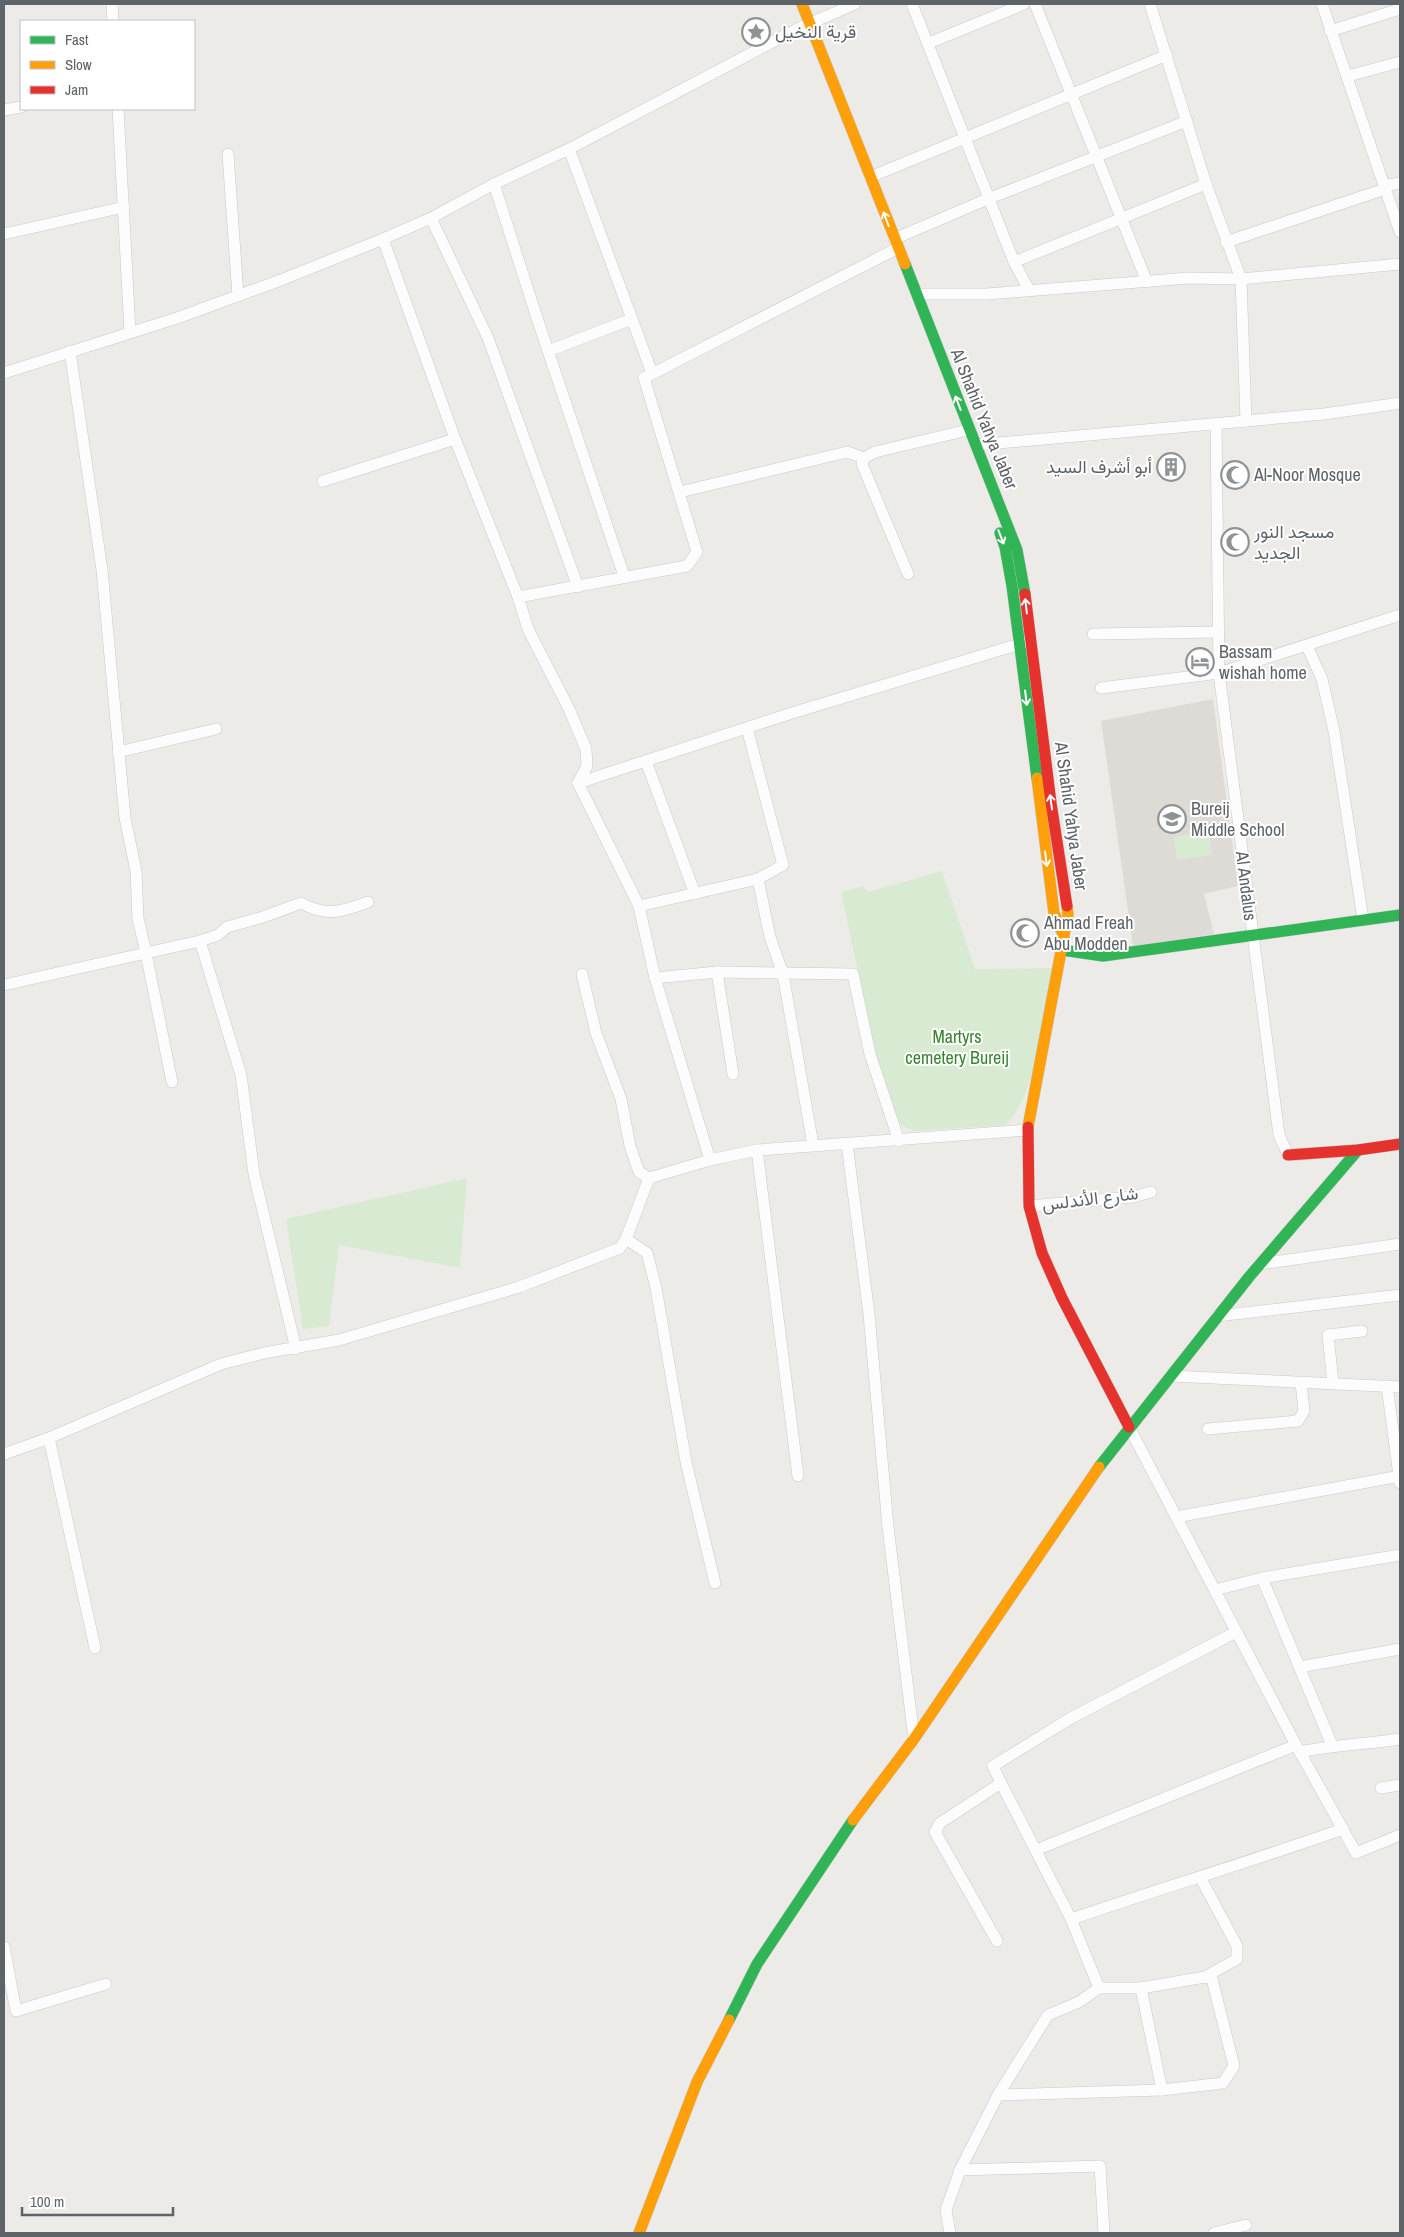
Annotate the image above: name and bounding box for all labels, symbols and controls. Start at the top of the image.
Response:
place icon: قرية النخيل [741,17,771,47]
place label: قرية النخيل [775,19,856,44]
legend [20,20,195,110]
text: Fast [65,29,89,50]
text: Slow [65,54,92,75]
text: Jam [65,79,88,100]
one-way arrow [881,212,890,228]
street label: Al Shahid Yahya Jaber [944,344,1024,493]
one-way arrow [953,396,962,411]
building icon: أبو أشرف السيد [1156,452,1186,482]
place label: أبو أشرف السيد [1046,454,1152,479]
mosque icon: Al-Noor Mosque [1220,460,1250,490]
place label: Al-Noor Mosque [1253,462,1361,487]
place label: مسجد النور الجديد [1253,519,1334,565]
mosque icon: مسجد النور الجديد [1220,527,1250,557]
one-way arrow [997,529,1006,544]
one-way arrow [1021,598,1031,614]
place label: Bassam wishah home [1219,639,1307,685]
hotel icon: Bassam wishah home [1185,647,1215,677]
one-way arrow [1021,689,1031,705]
street label: Al Shahid Yahya Jaber [1049,739,1094,892]
one-way arrow [1045,794,1055,810]
place label: Bureij Middle School [1191,796,1285,842]
school or university icon: Bureij Middle School [1157,804,1187,834]
street label: Al Andalus [1230,849,1263,922]
one-way arrow [1041,851,1051,867]
place label: Ahmad Freah Abu Modden [1043,910,1133,956]
mosque icon: Ahmad Freah Abu Modden [1010,918,1040,948]
park label: Martyrs cemetery Bureij [905,1024,1009,1070]
street label: شارع الأندلس [1040,1180,1140,1217]
scale bar [22,2184,174,2216]
text: 100 m [30,2191,64,2212]

